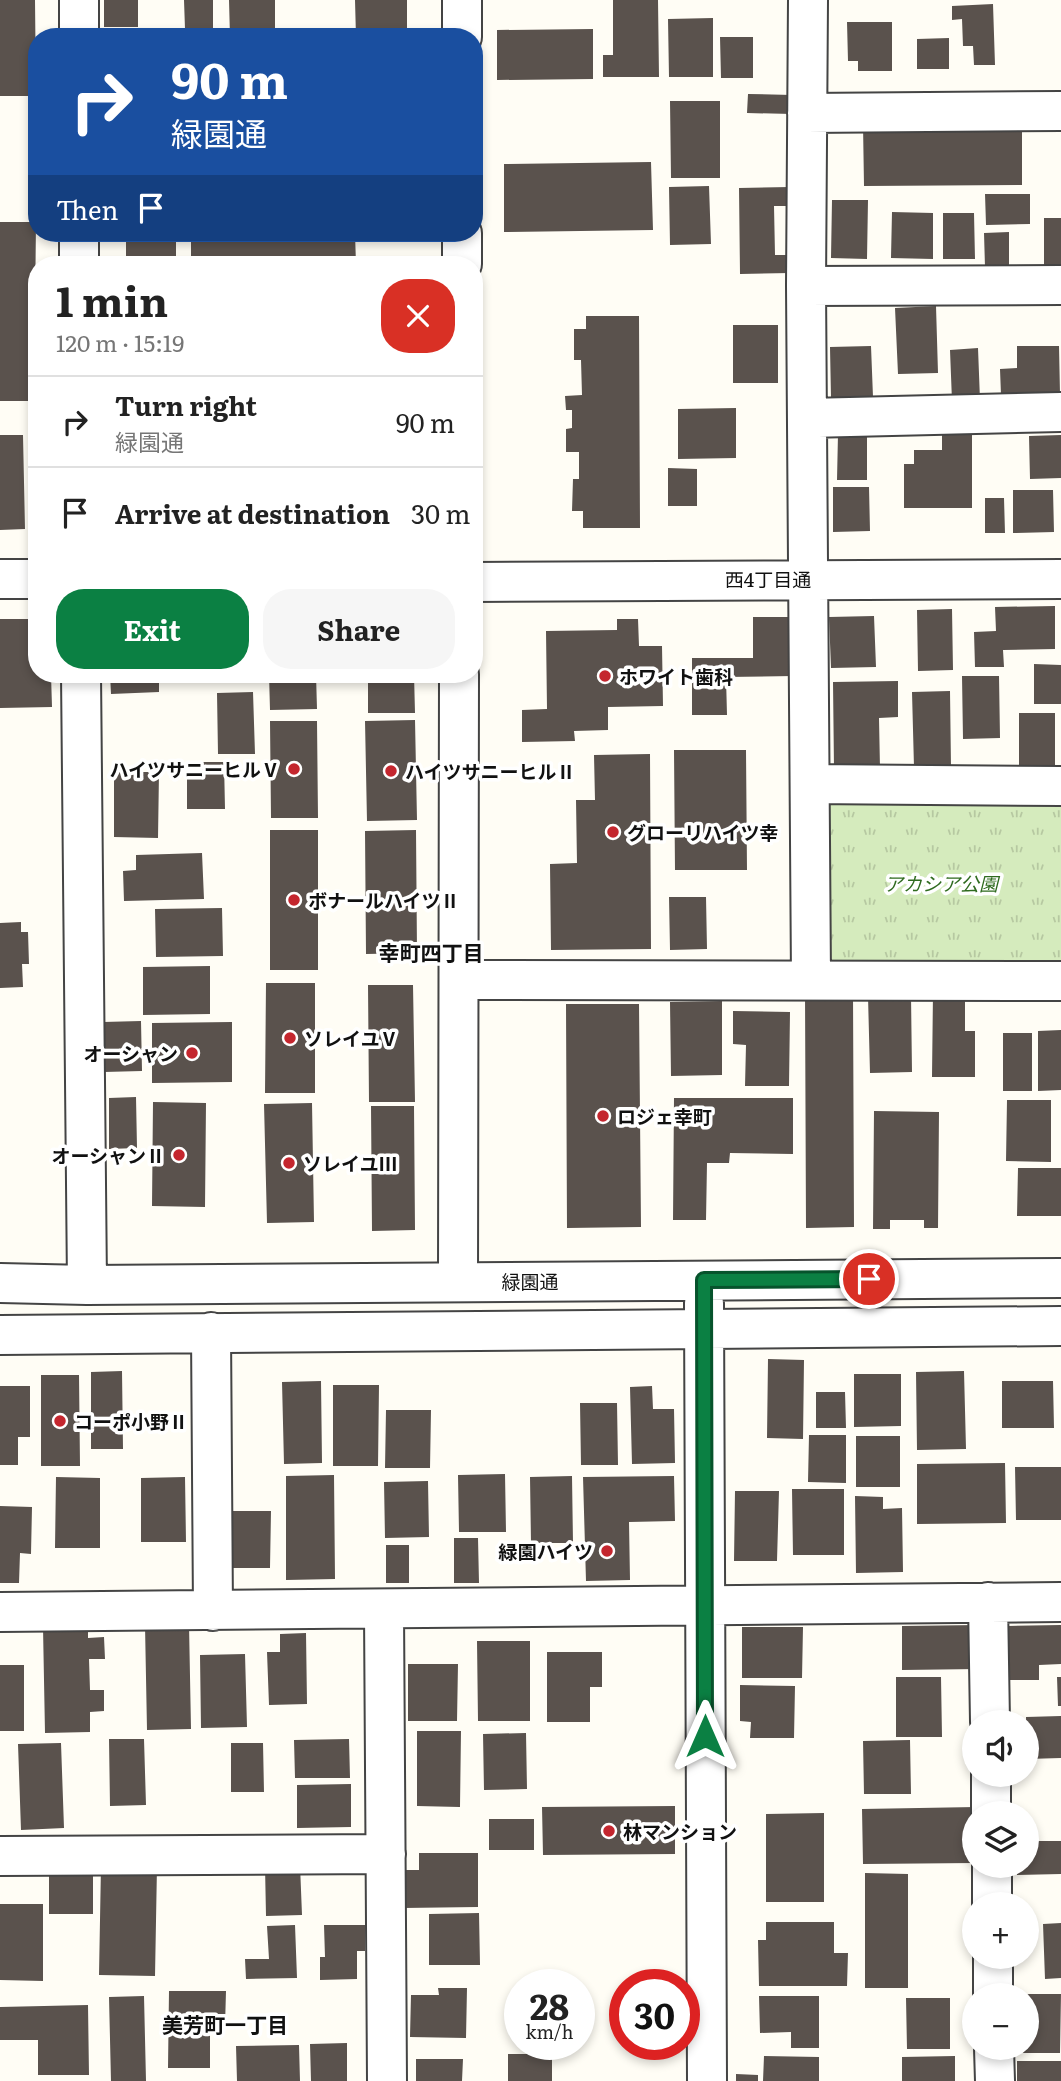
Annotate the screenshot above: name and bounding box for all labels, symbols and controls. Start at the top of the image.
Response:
text: 90 m [171,41,288,114]
icon: right [56,56,147,147]
text: 緑園通 [171,108,267,156]
text: Then [56,189,118,228]
icon: arrive [132,189,170,227]
text: 1 min [56,268,168,330]
button: close [381,279,455,353]
text: 120 m · 15:19 [56,325,184,359]
text: Turn right [115,385,257,424]
text: 90 m [396,402,455,441]
icon: right [56,403,94,441]
text: 緑園通 [115,424,184,458]
text: Arrive at destination [115,493,390,532]
text: 30 m [411,493,471,532]
icon: arrive [56,494,94,532]
street label: 西4丁目通 [725,565,811,593]
button: Exit [56,589,249,669]
button: Share [263,589,455,669]
place label: ホワイト歯科 [619,662,733,690]
marker: ホワイト歯科 [597,668,613,684]
place label: ハイツサニーヒルⅤ [109,755,280,783]
place label: ハイツサニーヒルⅡ [405,757,576,785]
marker: ハイツサニーヒルⅤ [286,761,302,777]
marker: ハイツサニーヒルⅡ [383,763,399,779]
place label: グローリハイツ幸 [627,818,779,846]
marker: グローリハイツ幸 [605,824,621,840]
park label: アカシア公園 [884,869,1001,897]
place label: ボナールハイツⅡ [308,886,460,914]
marker: ボナールハイツⅡ [286,892,302,908]
district label: 幸町四丁目 [379,936,484,967]
place label: ソレイユⅤ [304,1024,399,1052]
marker: ソレイユⅤ [282,1030,298,1046]
place label: オーシャン [83,1039,178,1067]
marker: オーシャン [184,1045,200,1061]
place label: ロジェ幸町 [617,1102,712,1130]
marker: ロジェ幸町 [595,1108,611,1124]
place label: オーシャンⅡ [51,1141,165,1169]
marker: オーシャンⅡ [171,1147,187,1163]
place label: ソレイユⅢ [303,1149,398,1177]
marker: ソレイユⅢ [281,1155,297,1171]
pin [839,1249,899,1309]
icon: arrive [850,1260,888,1298]
street label: 緑園通 [501,1267,559,1295]
place label: コーポ小野Ⅱ [74,1407,188,1435]
marker: コーポ小野Ⅱ [52,1413,68,1429]
place label: 緑園ハイツ [498,1537,593,1565]
marker: 緑園ハイツ [599,1543,615,1559]
position arrow [668,1699,742,1773]
map controls [962,1710,1039,2060]
button: sound [962,1710,1039,1787]
button: layers [962,1801,1039,1878]
place label: 林マンション [623,1817,737,1845]
marker: 林マンション [601,1823,617,1839]
button: + [962,1892,1039,1969]
speed limit sign: 30 [609,1969,700,2060]
text: 28 [530,1979,569,2031]
button: − [962,1983,1039,2060]
district label: 美芳町一丁目 [162,2008,288,2039]
text: km/h [526,2018,573,2045]

